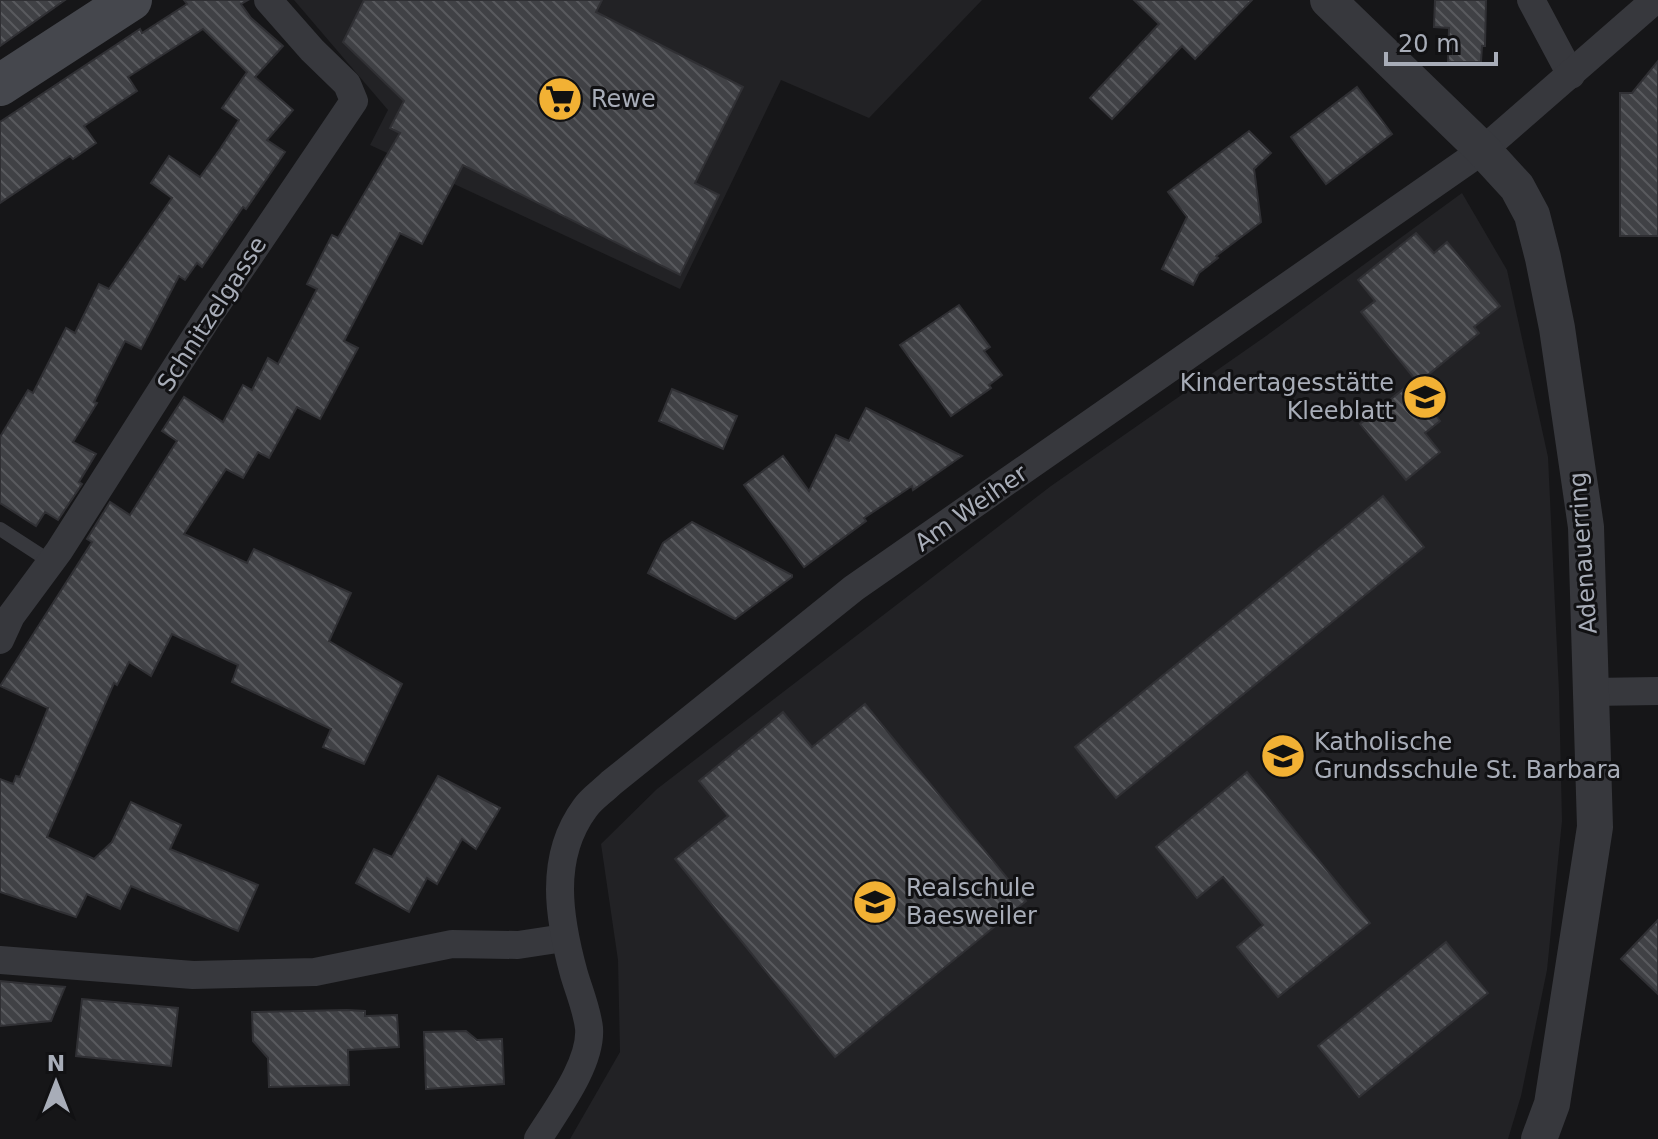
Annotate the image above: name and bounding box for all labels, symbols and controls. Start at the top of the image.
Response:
scale bar [1386,16,1496,66]
text: 20 m [1398,30,1460,58]
supermarket icon: Rewe [536,75,584,123]
place label: Rewe [591,85,656,113]
street label: Schnitzelgasse [152,231,272,397]
place label: Kindertagesstätte Kleeblatt [1180,369,1394,425]
school or university icon: Kindertagesstätte Kleeblatt [1401,373,1449,421]
street label: Am Weiher [909,459,1033,557]
street label: Adenauerring [1563,471,1603,635]
place label: Katholische Grundsschule St. Barbara [1314,728,1621,784]
school or university icon: Katholische Grundsschule St. Barbara [1259,732,1307,780]
place label: Realschule Baesweiler [906,874,1037,930]
school or university icon: Realschule Baesweiler [851,878,899,926]
north arrow [16,1043,96,1123]
text: N [47,1051,65,1076]

